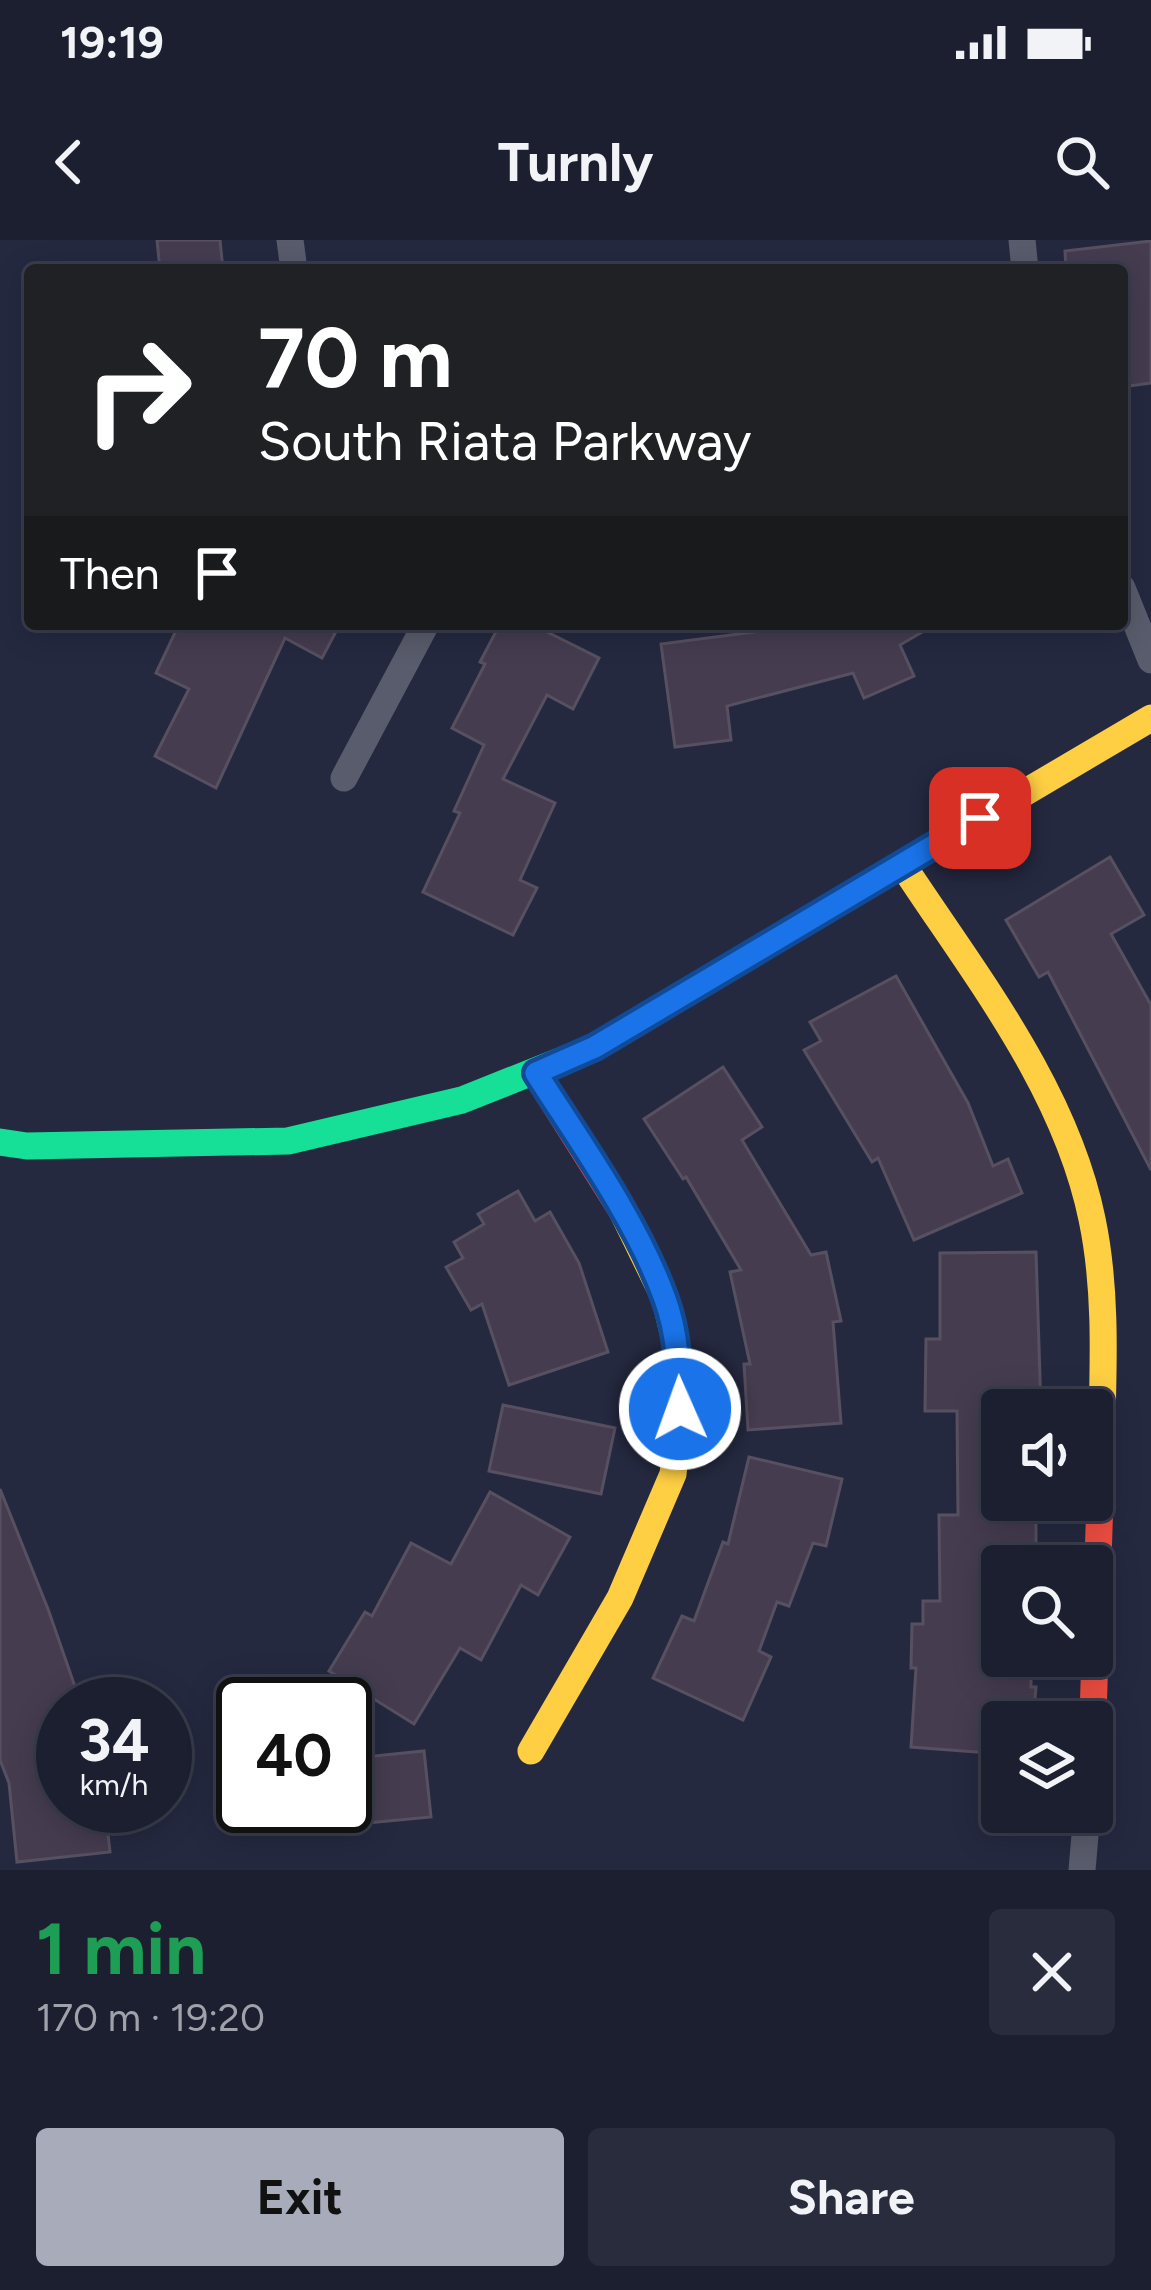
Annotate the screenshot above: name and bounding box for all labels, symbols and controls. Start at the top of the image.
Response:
text: 19:19 [60,15,164,69]
icon: back [36,129,102,195]
icon: search [1049,129,1115,195]
text: Turnly [498,130,653,195]
text: 70 m [258,307,452,408]
icon: right [60,312,216,468]
text: South Riata Parkway [258,409,751,474]
icon: arrive [184,540,250,606]
text: Then [60,546,160,600]
pin [929,767,1031,869]
icon: arrive [947,785,1013,851]
position arrow [617,1346,743,1472]
map controls [981,1389,1113,1833]
button: sound [981,1389,1113,1521]
button: search [981,1545,1113,1677]
speed limit sign: 40 [216,1677,372,1833]
button: layers [981,1701,1113,1833]
text: 34 [78,1704,150,1776]
text: km/h [80,1766,148,1803]
text: 1 min [36,1906,206,1992]
button: close [989,1909,1115,2035]
text: 170 m · 19:20 [36,1994,265,2041]
button: Exit [36,2128,564,2266]
button: Share [588,2128,1115,2266]

